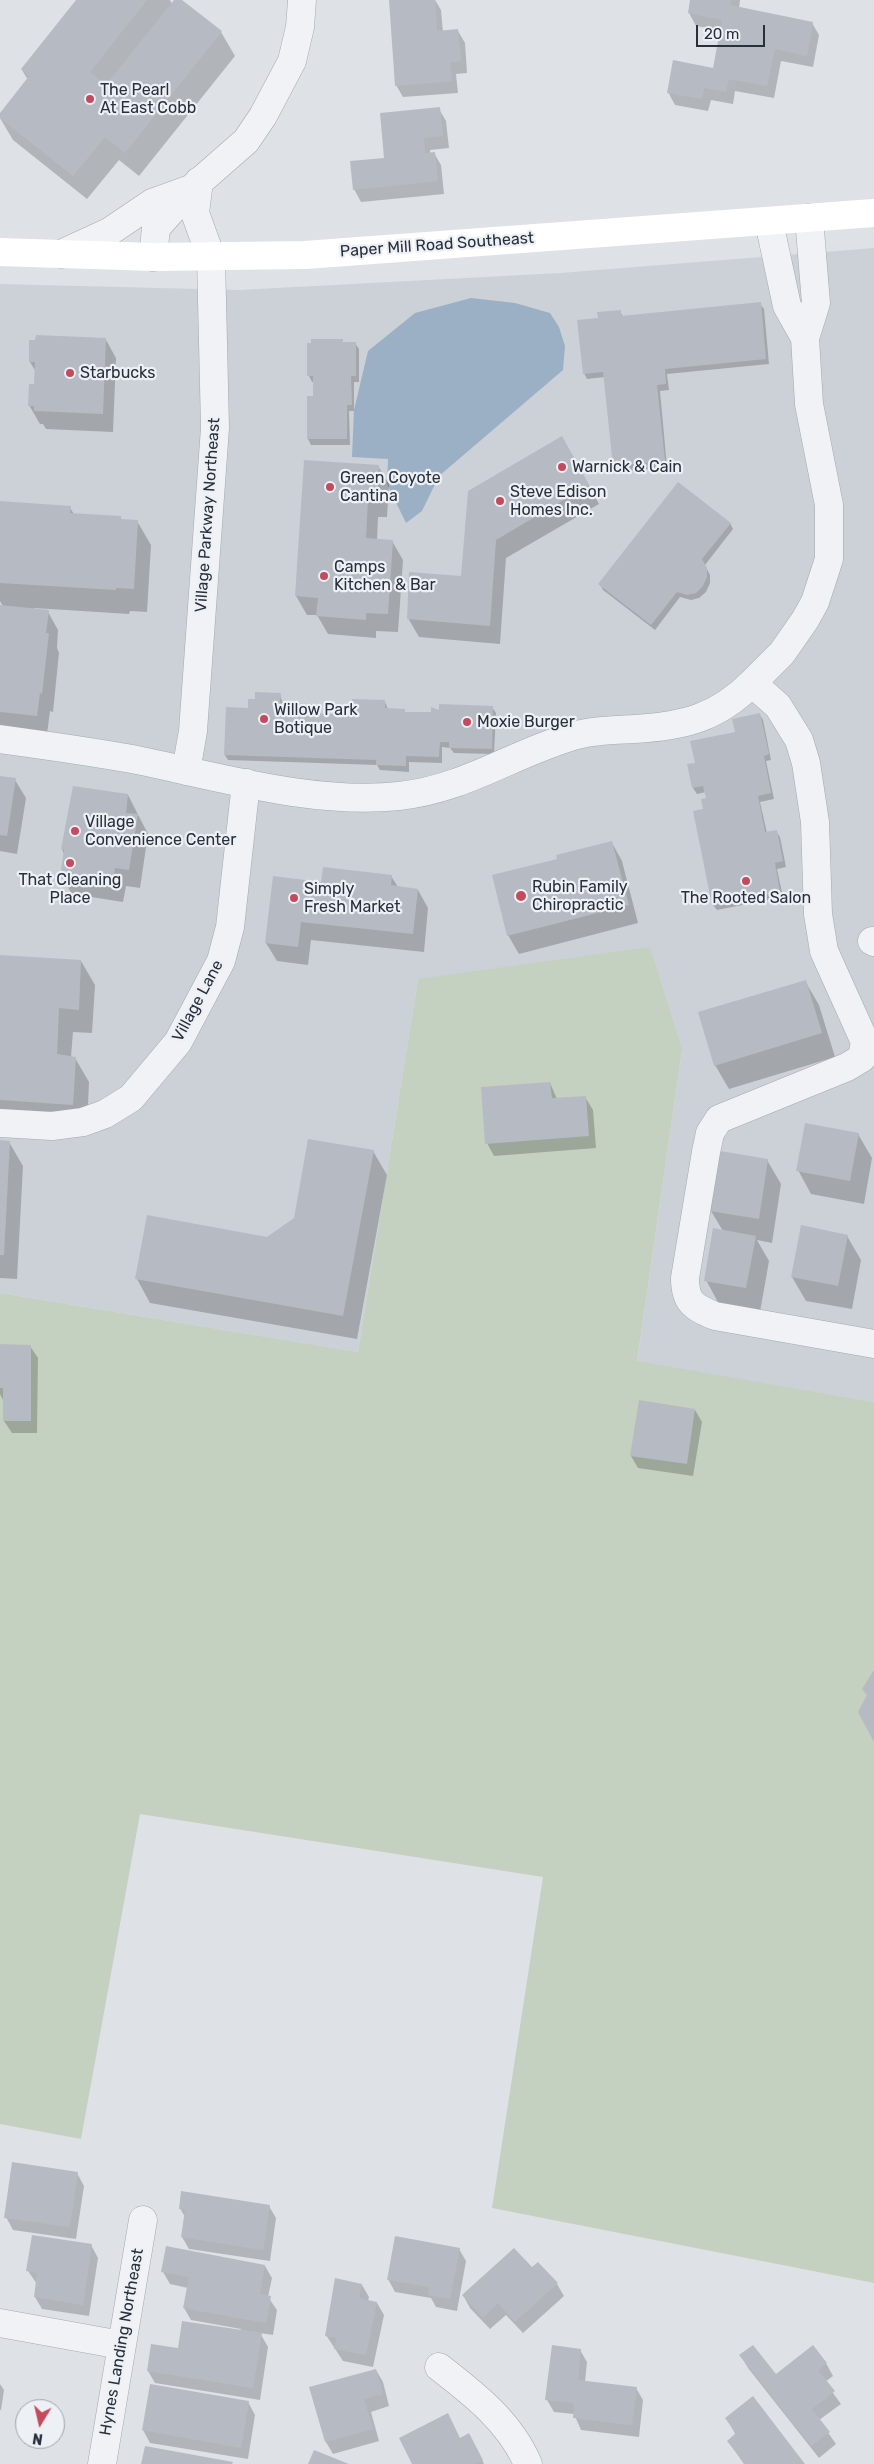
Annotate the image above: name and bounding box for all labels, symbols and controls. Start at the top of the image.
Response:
scale bar [699,15,768,47]
text: 20 m [704,25,739,43]
place label: The Pearl At East Cobb [100,80,196,118]
marker: The Pearl At East Cobb [84,93,96,105]
street label: Paper Mill Road Southeast [339,229,535,261]
place label: Starbucks [80,363,155,383]
marker: Starbucks [64,367,76,379]
street label: Village Parkway Northeast [192,417,224,613]
place label: Warnick & Cain [572,457,682,477]
marker: Warnick & Cain [556,461,568,473]
place label: Green Coyote Cantina [340,468,441,506]
marker: Green Coyote Cantina [324,481,336,493]
place label: Steve Edison Homes Inc. [510,482,606,520]
marker: Steve Edison Homes Inc. [494,495,506,507]
place label: Camps Kitchen & Bar [334,557,436,595]
marker: Camps Kitchen & Bar [318,570,330,582]
place label: Willow Park Botique [274,700,357,738]
place label: Moxie Burger [477,712,575,732]
marker: Willow Park Botique [258,713,270,725]
marker: Moxie Burger [461,716,473,728]
place label: Village Convenience Center [85,812,236,850]
marker: Village Convenience Center [69,825,81,837]
marker: That Cleaning Place [64,857,76,869]
place label: That Cleaning Place [19,870,121,908]
marker: The Rooted Salon [740,875,752,887]
place label: Rubin Family Chiropractic [532,877,628,915]
place label: Simply Fresh Market [304,879,400,917]
place label: The Rooted Salon [681,888,811,908]
marker: Rubin Family Chiropractic [514,889,528,903]
marker: Simply Fresh Market [288,892,300,904]
street label: Village Lane [168,957,228,1045]
street label: Hynes Landing Northeast [96,2247,148,2437]
north arrow [15,2399,65,2449]
text: N [31,2429,44,2448]

